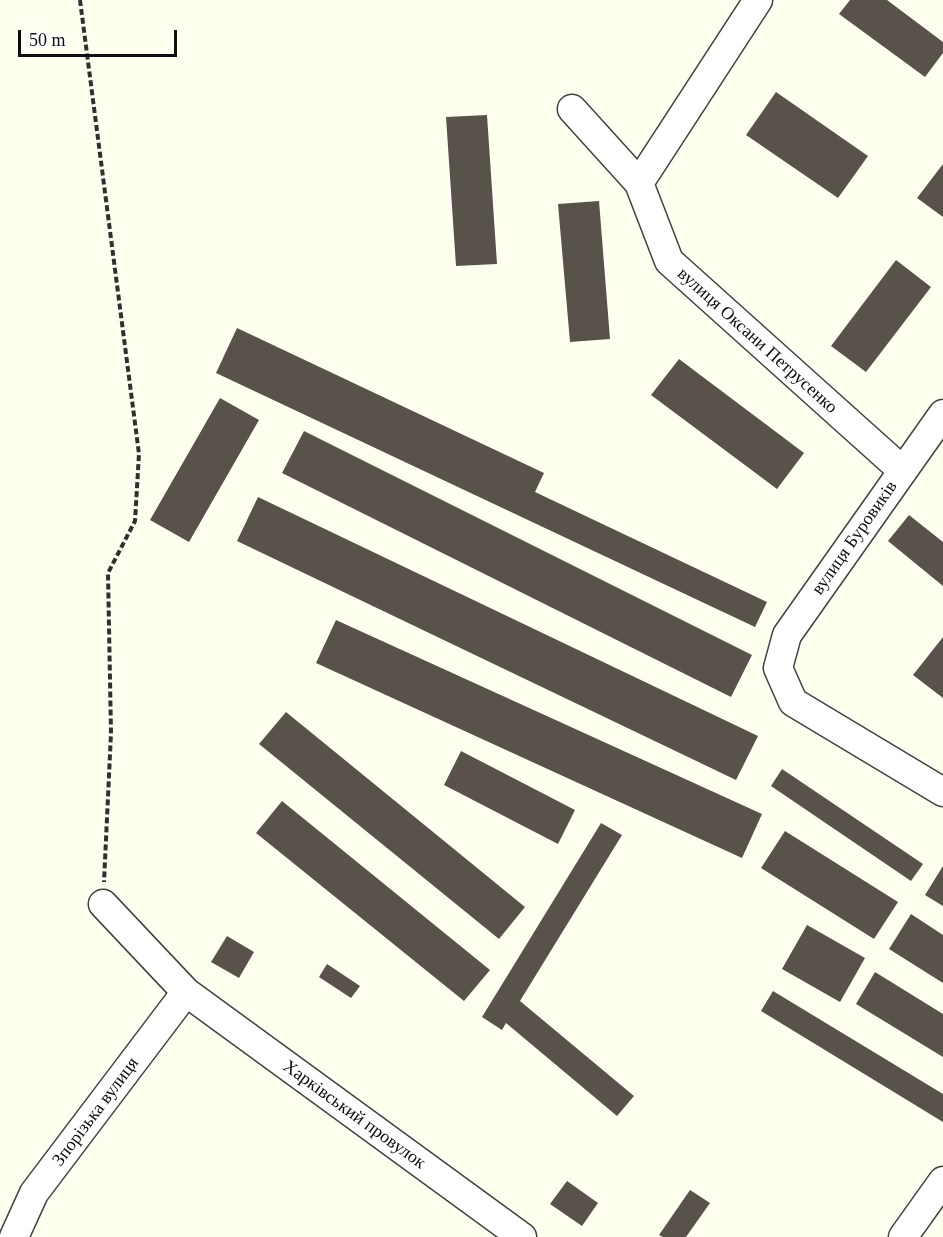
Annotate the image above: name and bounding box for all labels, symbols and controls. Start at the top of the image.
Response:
scale bar [21,18,180,56]
text: 50 m [29,30,66,50]
street label: вулиця Оксани Петрусенко [673,263,841,419]
street label: вулиця Буровиків [808,477,902,599]
street label: Зпорізька вулиця [48,1053,144,1171]
street label: Харківський провулок [278,1056,430,1174]

